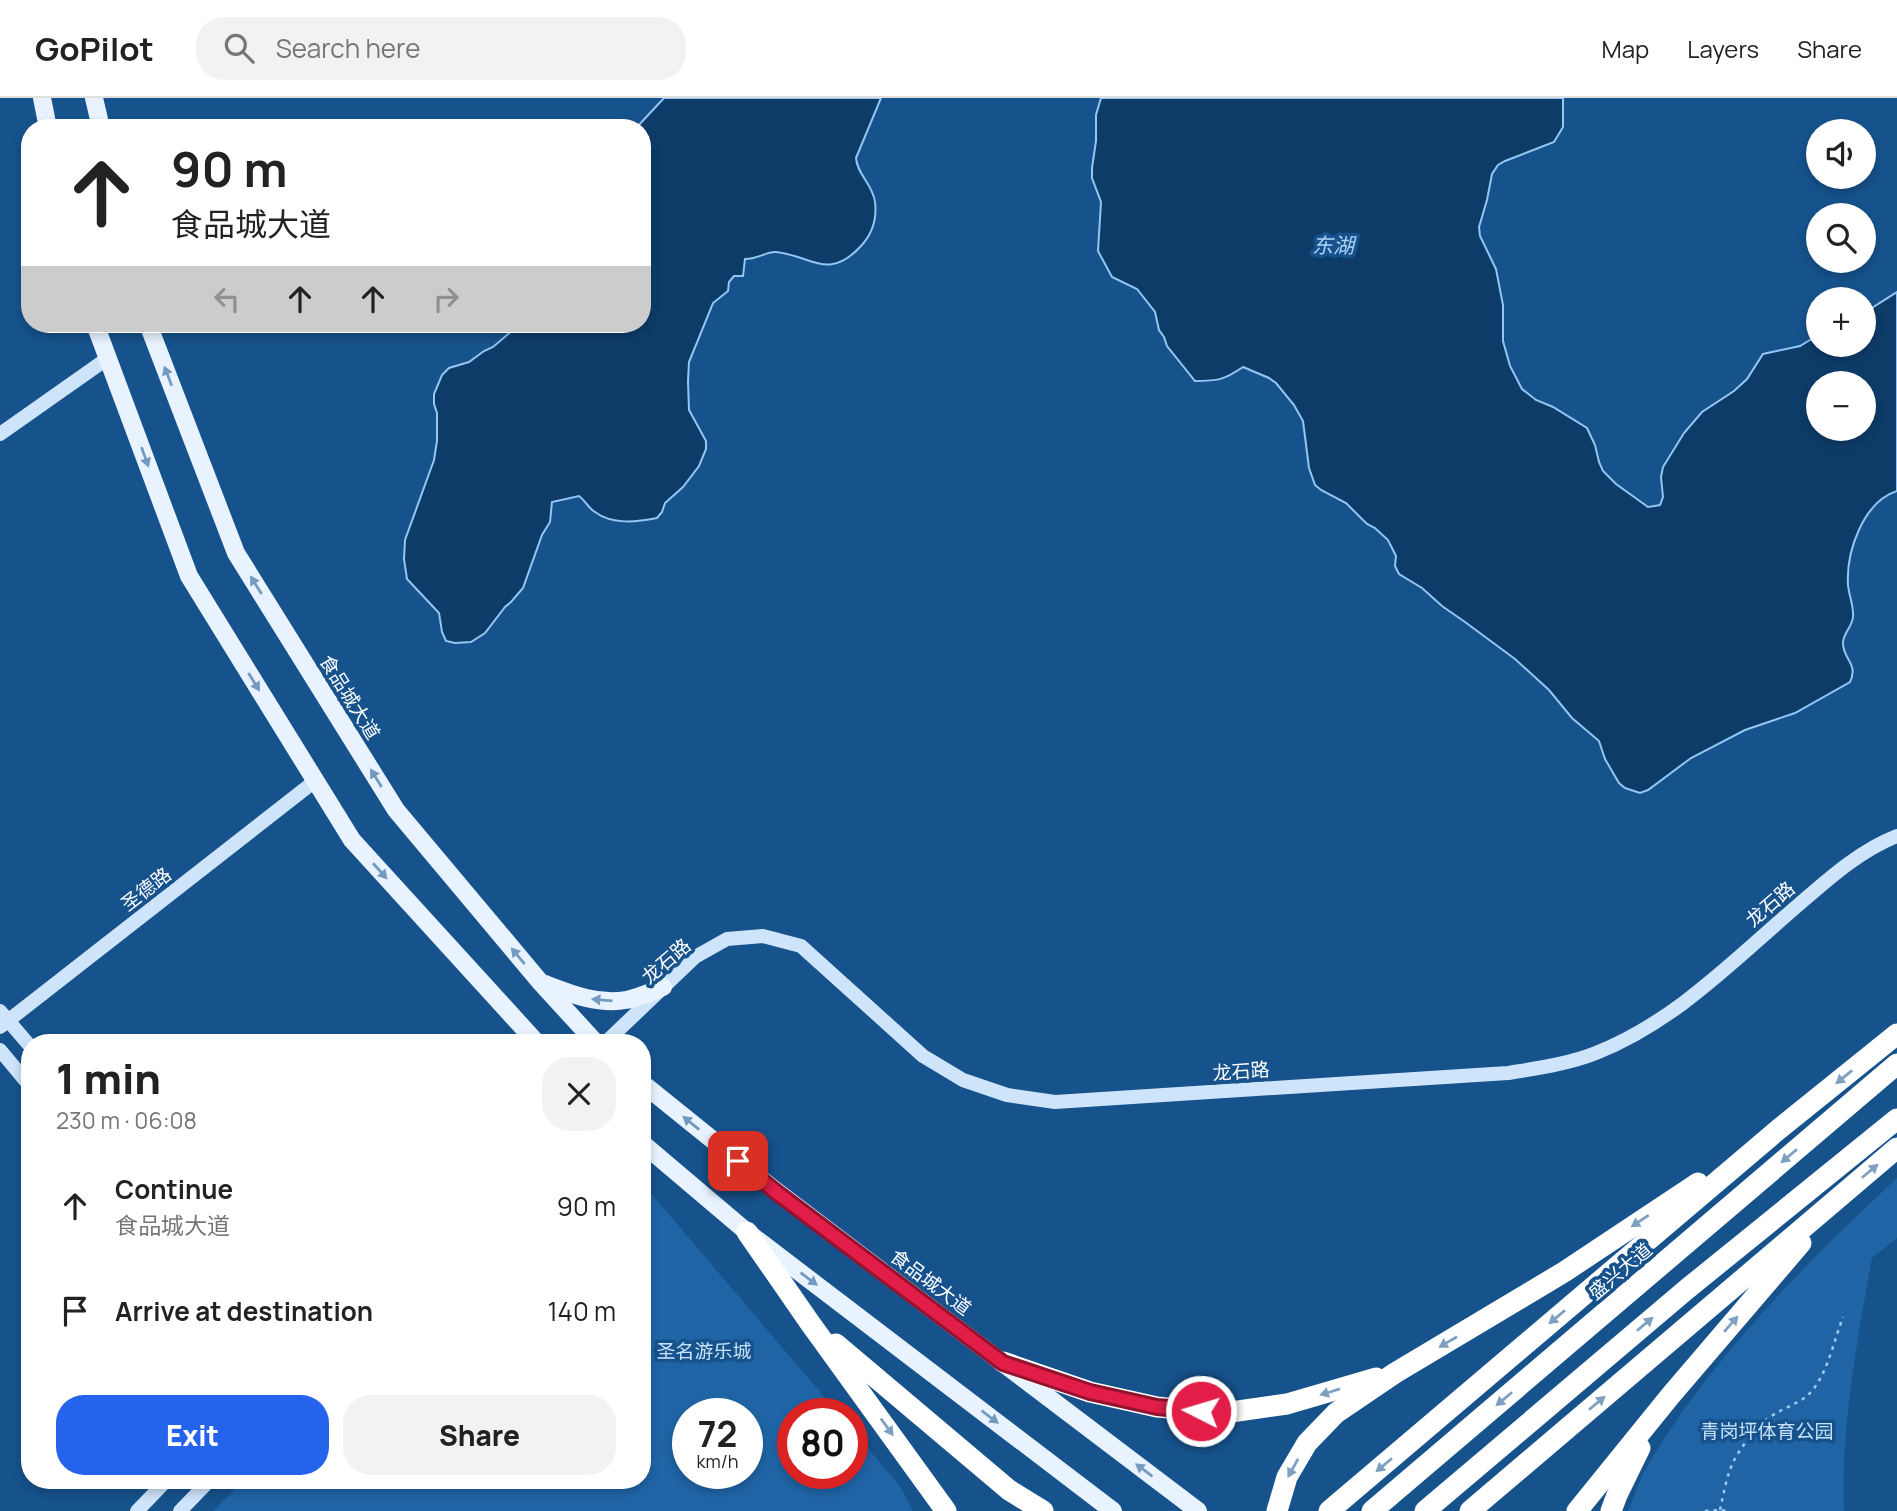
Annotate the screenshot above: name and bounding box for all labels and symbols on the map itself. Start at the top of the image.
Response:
water label: 东湖 [1312,231,1357,259]
one-way arrow [162,365,173,386]
one-way arrow [139,446,150,467]
one-way arrow [249,576,262,595]
street label: 食品城大道 [314,650,386,744]
one-way arrow [248,673,261,692]
one-way arrow [369,769,382,788]
street label: 圣德路 [116,861,176,917]
one-way arrow [372,862,388,880]
street label: 龙石路 [1740,875,1800,933]
street label: 龙石路 [636,932,696,990]
one-way arrow [511,947,526,964]
one-way arrow [591,994,613,1005]
street label: 龙石路 [1212,1056,1270,1086]
one-way arrow [1835,1069,1853,1084]
one-way arrow [683,1115,701,1130]
pin [708,1131,768,1191]
one-way arrow [1780,1148,1798,1164]
one-way arrow [1862,1164,1879,1179]
one-way arrow [1631,1214,1650,1227]
street label: 盛兴大道 [1583,1237,1657,1305]
street label: 食品城大道 [885,1243,977,1321]
one-way arrow [800,1271,818,1285]
one-way arrow [1549,1310,1567,1325]
one-way arrow [1723,1316,1738,1333]
one-way arrow [1637,1317,1654,1332]
one-way arrow [1438,1336,1457,1348]
park label: 圣名游乐城 [656,1338,752,1364]
position arrow [1164,1374,1238,1448]
one-way arrow [1318,1387,1340,1398]
one-way arrow [1495,1391,1513,1407]
one-way arrow [1588,1396,1605,1411]
speed limit sign: 80 [777,1398,868,1489]
one-way arrow [980,1409,998,1424]
one-way arrow [880,1418,894,1436]
park label: 青岗坪体育公园 [1700,1418,1834,1444]
one-way arrow [1375,1457,1393,1473]
one-way arrow [1287,1458,1299,1478]
one-way arrow [1135,1463,1153,1477]

